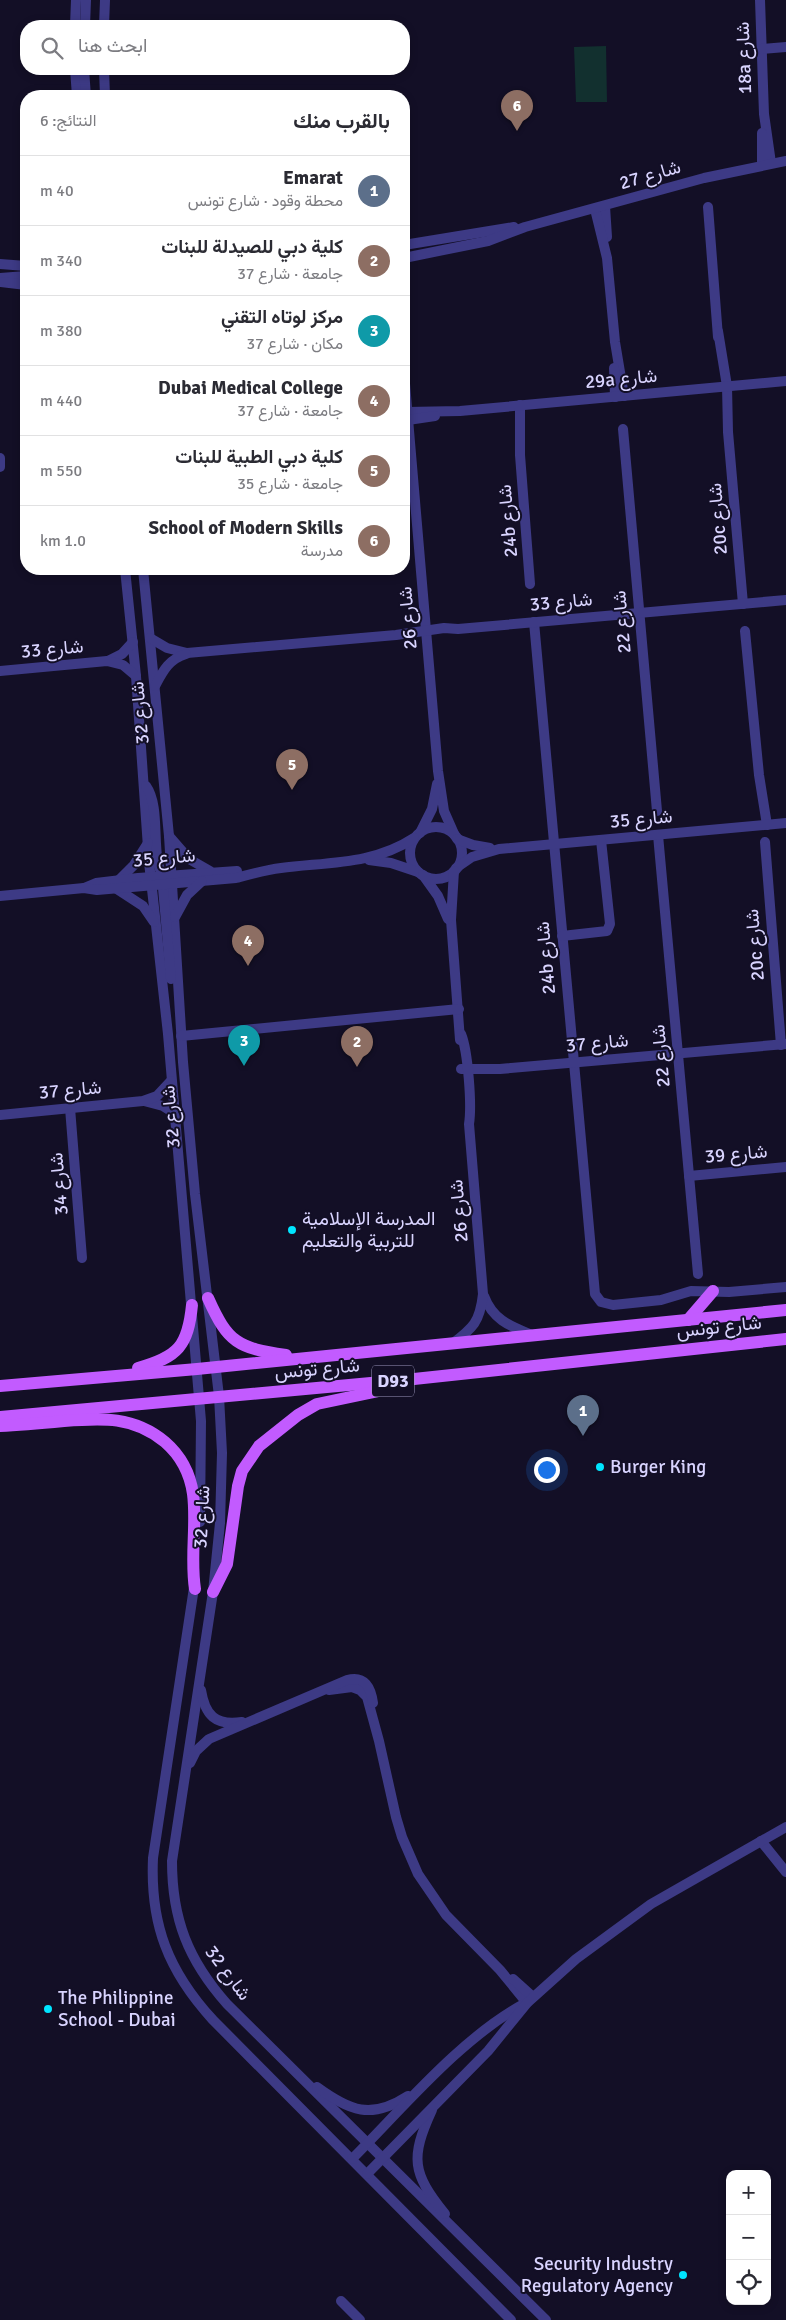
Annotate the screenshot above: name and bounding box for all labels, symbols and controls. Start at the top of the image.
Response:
search box [20,20,410,75]
street label: 18a شارع [731,21,757,95]
icon: search [38,34,66,62]
text: ابحث هنا [78,34,147,58]
pin: 6 [501,90,533,131]
text: بالقرب منك [293,108,390,134]
text: النتائج: 6 [40,111,96,131]
street label: شارع 27 [616,155,684,195]
text: Emarat [283,166,343,190]
text: 40 m [40,181,74,201]
text: 1 [370,181,378,201]
text: محطة وقود · شارع تونس [188,191,343,211]
text: كلية دبي للصيدلة للبنات [161,235,343,259]
text: 340 m [40,251,82,271]
text: 2 [370,251,378,271]
text: جامعة · شارع 37 [237,264,343,284]
text: مركز لوتاه التقني [221,305,343,329]
text: 380 m [40,321,82,341]
text: 3 [370,321,378,341]
text: مكان · شارع 37 [246,334,343,354]
street label: 29a شارع [584,364,658,394]
text: Dubai Medical College [158,376,343,400]
text: 440 m [40,391,82,411]
text: 4 [370,391,378,411]
text: جامعة · شارع 37 [237,401,343,421]
text: كلية دبي الطبية للبنات [175,445,343,469]
text: 550 m [40,461,82,481]
text: 5 [370,461,378,481]
text: جامعة · شارع 35 [237,474,343,494]
street label: 20c شارع [703,482,733,556]
street label: 24b شارع [493,484,523,558]
text: School of Modern Skills [148,516,343,540]
text: 1.0 km [40,531,86,551]
text: 6 [370,531,378,551]
text: مدرسة [301,541,343,561]
street label: شارع 26 [393,586,423,650]
street label: شارع 33 [529,587,593,617]
street label: شارع 22 [607,590,637,654]
street label: شارع 33 [20,634,84,664]
street label: شارع 32 [125,681,155,745]
pin: 5 [276,749,308,790]
street label: شارع 35 [609,804,673,834]
street label: شارع 35 [132,843,196,873]
street label: 20c شارع [740,908,770,982]
street label: 24b شارع [531,921,561,995]
pin: 4 [232,925,264,966]
street label: شارع 22 [646,1024,676,1088]
pin: 3 [228,1025,260,1066]
pin: 2 [341,1026,373,1067]
street label: شارع 37 [565,1028,629,1058]
street label: شارع 37 [38,1075,102,1105]
street label: شارع 32 [156,1085,186,1149]
street label: شارع 39 [704,1139,768,1169]
street label: شارع 34 [44,1152,74,1216]
street label: شارع 26 [444,1179,474,1243]
place label: المدرسة الإسلامية للتربية والتعليم [302,1207,435,1253]
marker: المدرسة الإسلامية للتربية والتعليم [286,1224,298,1236]
street label: شارع تونس [675,1311,763,1343]
street label: شارع تونس [273,1353,361,1385]
road number: D93 [372,1365,414,1396]
pin: 1 [567,1395,599,1436]
place label: Burger King [610,1455,706,1479]
your location [534,1457,560,1483]
marker: Burger King [594,1461,606,1473]
street label: شارع 32 [188,1485,216,1549]
street label: شارع 32 [199,1941,257,2005]
place label: The Philippine School - Dubai [58,1986,176,2032]
marker: The Philippine School - Dubai [42,2003,54,2015]
map controls [726,2170,771,2305]
button: + [726,2170,771,2215]
button: − [726,2215,771,2260]
place label: Security Industry Regulatory Agency [521,2252,673,2298]
button: locate [726,2260,771,2305]
marker: Security Industry Regulatory Agency [677,2269,689,2281]

